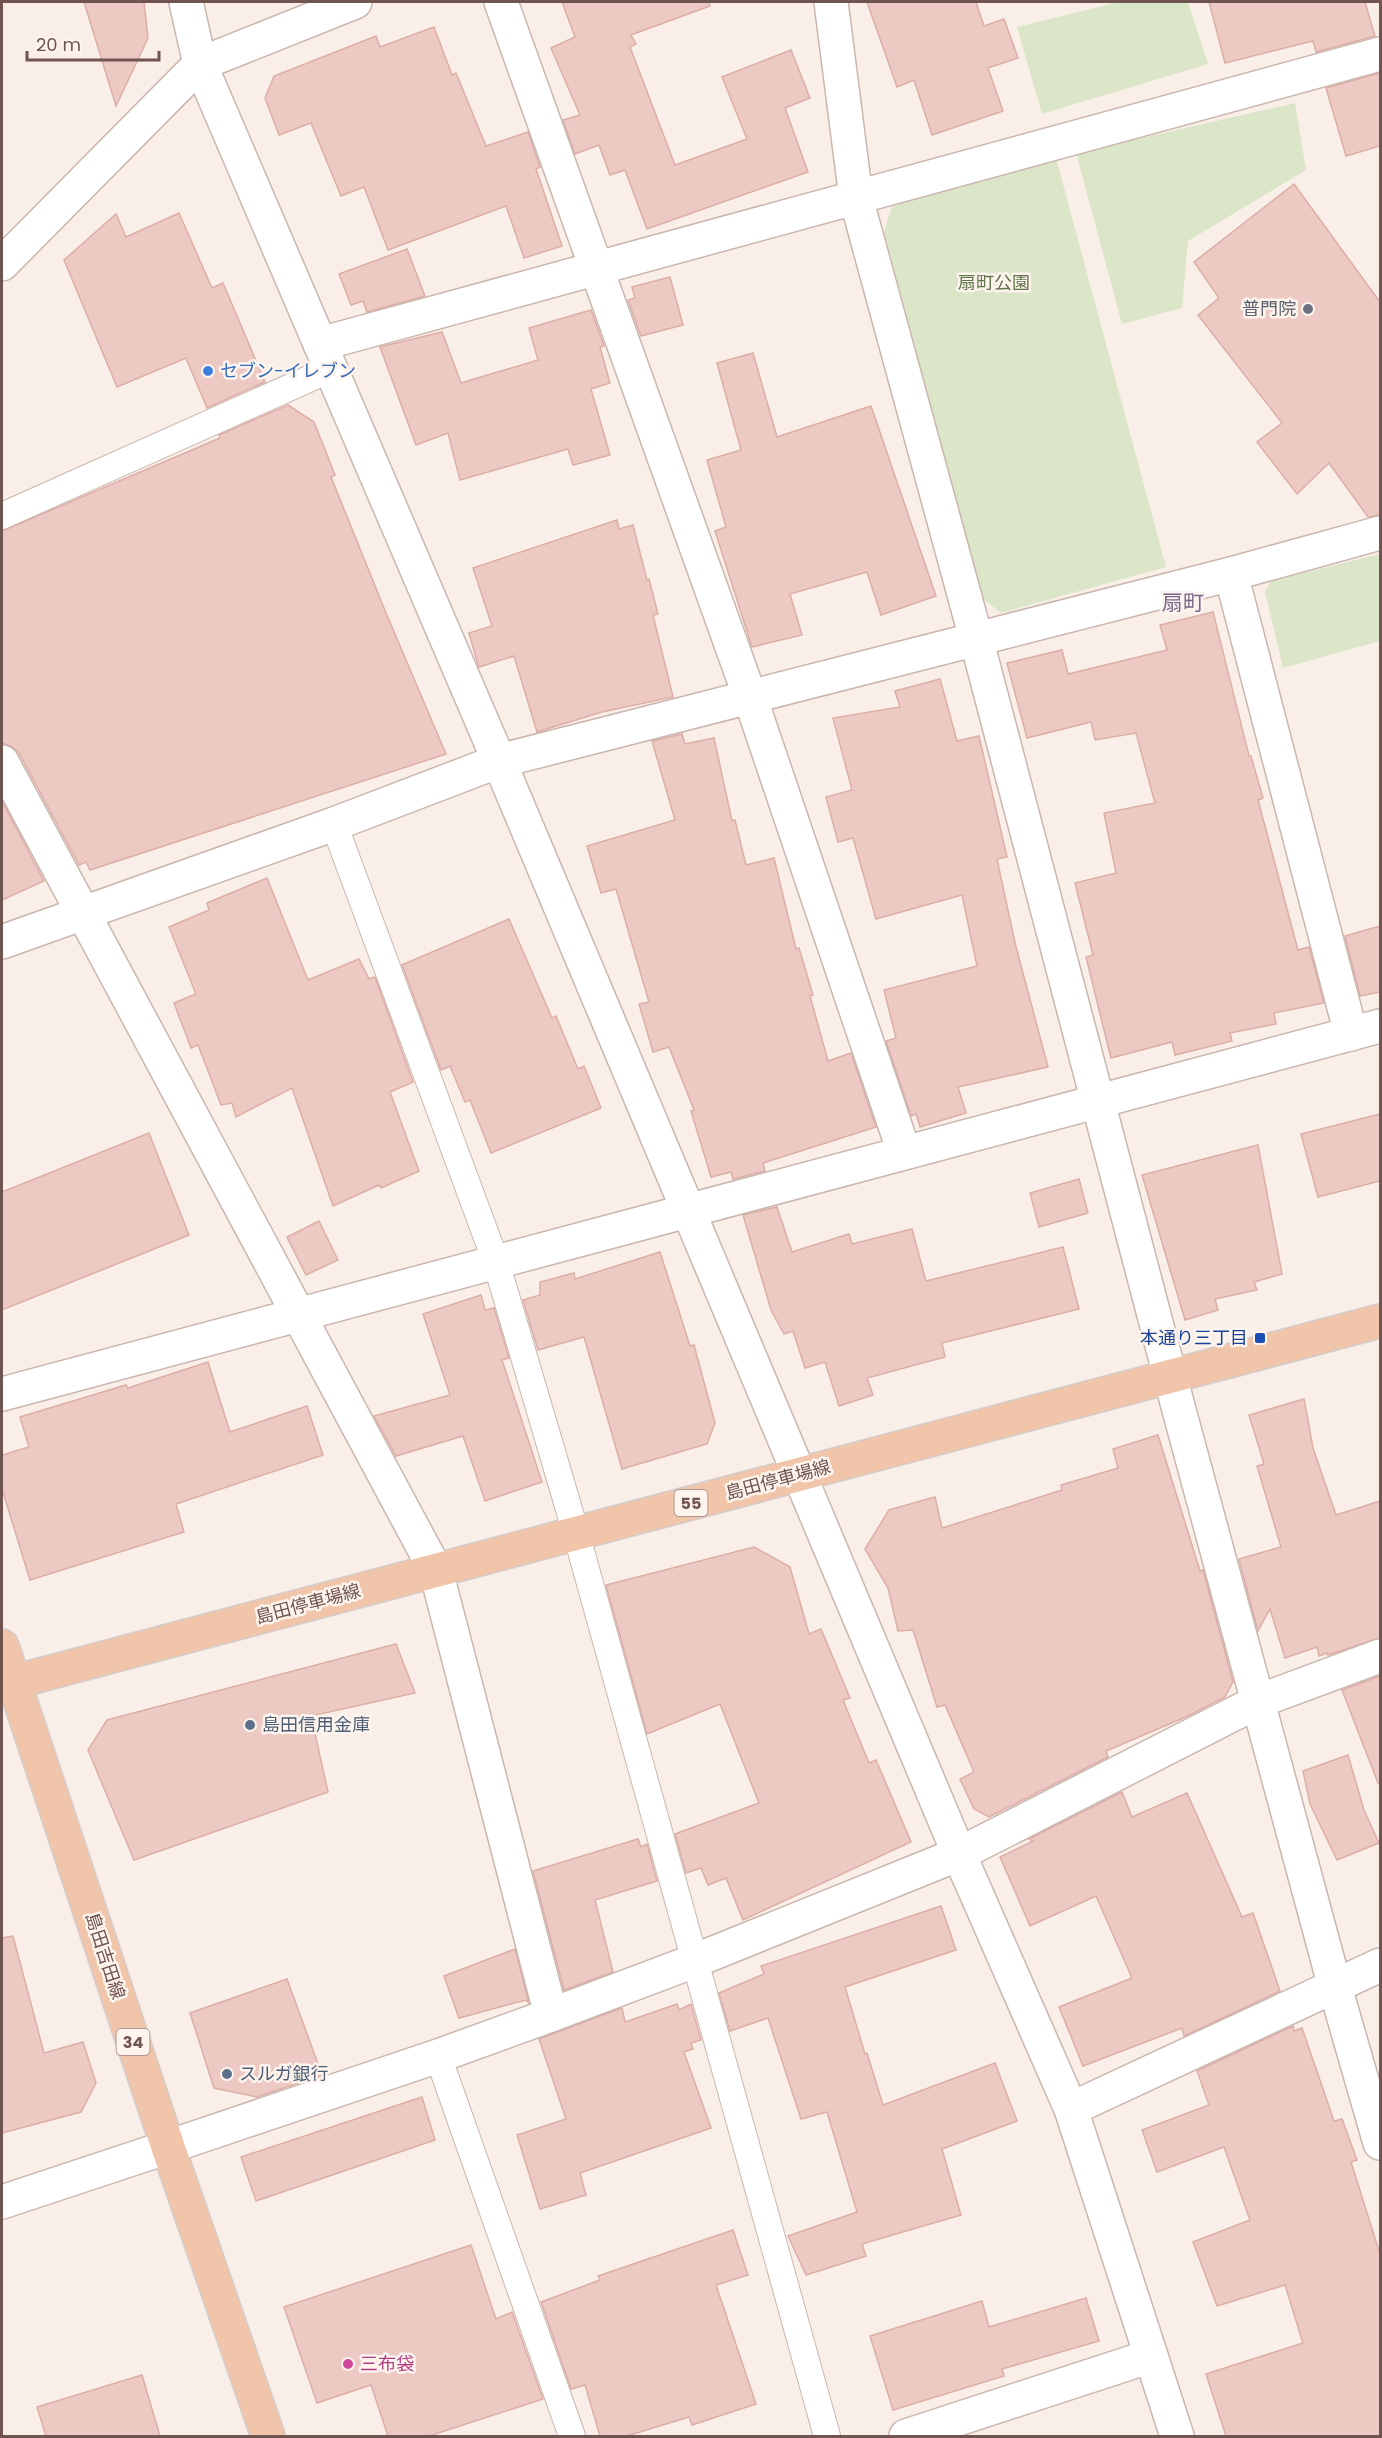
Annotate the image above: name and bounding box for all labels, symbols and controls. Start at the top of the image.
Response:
scale bar [27,24,159,62]
text: 20 m [36,32,81,57]
park label: 扇町公園 [958,270,1030,295]
place label: 普門院 [1242,296,1296,321]
marker: 普門院 [1301,302,1315,316]
place label: セブン-イレブン [220,358,356,383]
marker: セブン-イレブン [201,364,215,378]
district label: 扇町 [1162,588,1204,617]
place label: 本通り三丁目 [1140,1325,1248,1350]
marker: 本通り三丁目 [1253,1331,1267,1345]
street label: 島田停車場線 [722,1453,833,1506]
road number: 55 [674,1490,708,1516]
street label: 島田停車場線 [252,1577,363,1630]
place label: 島田信用金庫 [262,1712,370,1737]
marker: 島田信用金庫 [243,1718,257,1732]
street label: 島田吉田線 [80,1909,131,2003]
road number: 34 [116,2029,150,2055]
place label: スルガ銀行 [239,2061,328,2086]
marker: スルガ銀行 [220,2067,234,2081]
place label: 三布袋 [360,2351,414,2376]
marker: 三布袋 [341,2357,355,2371]

